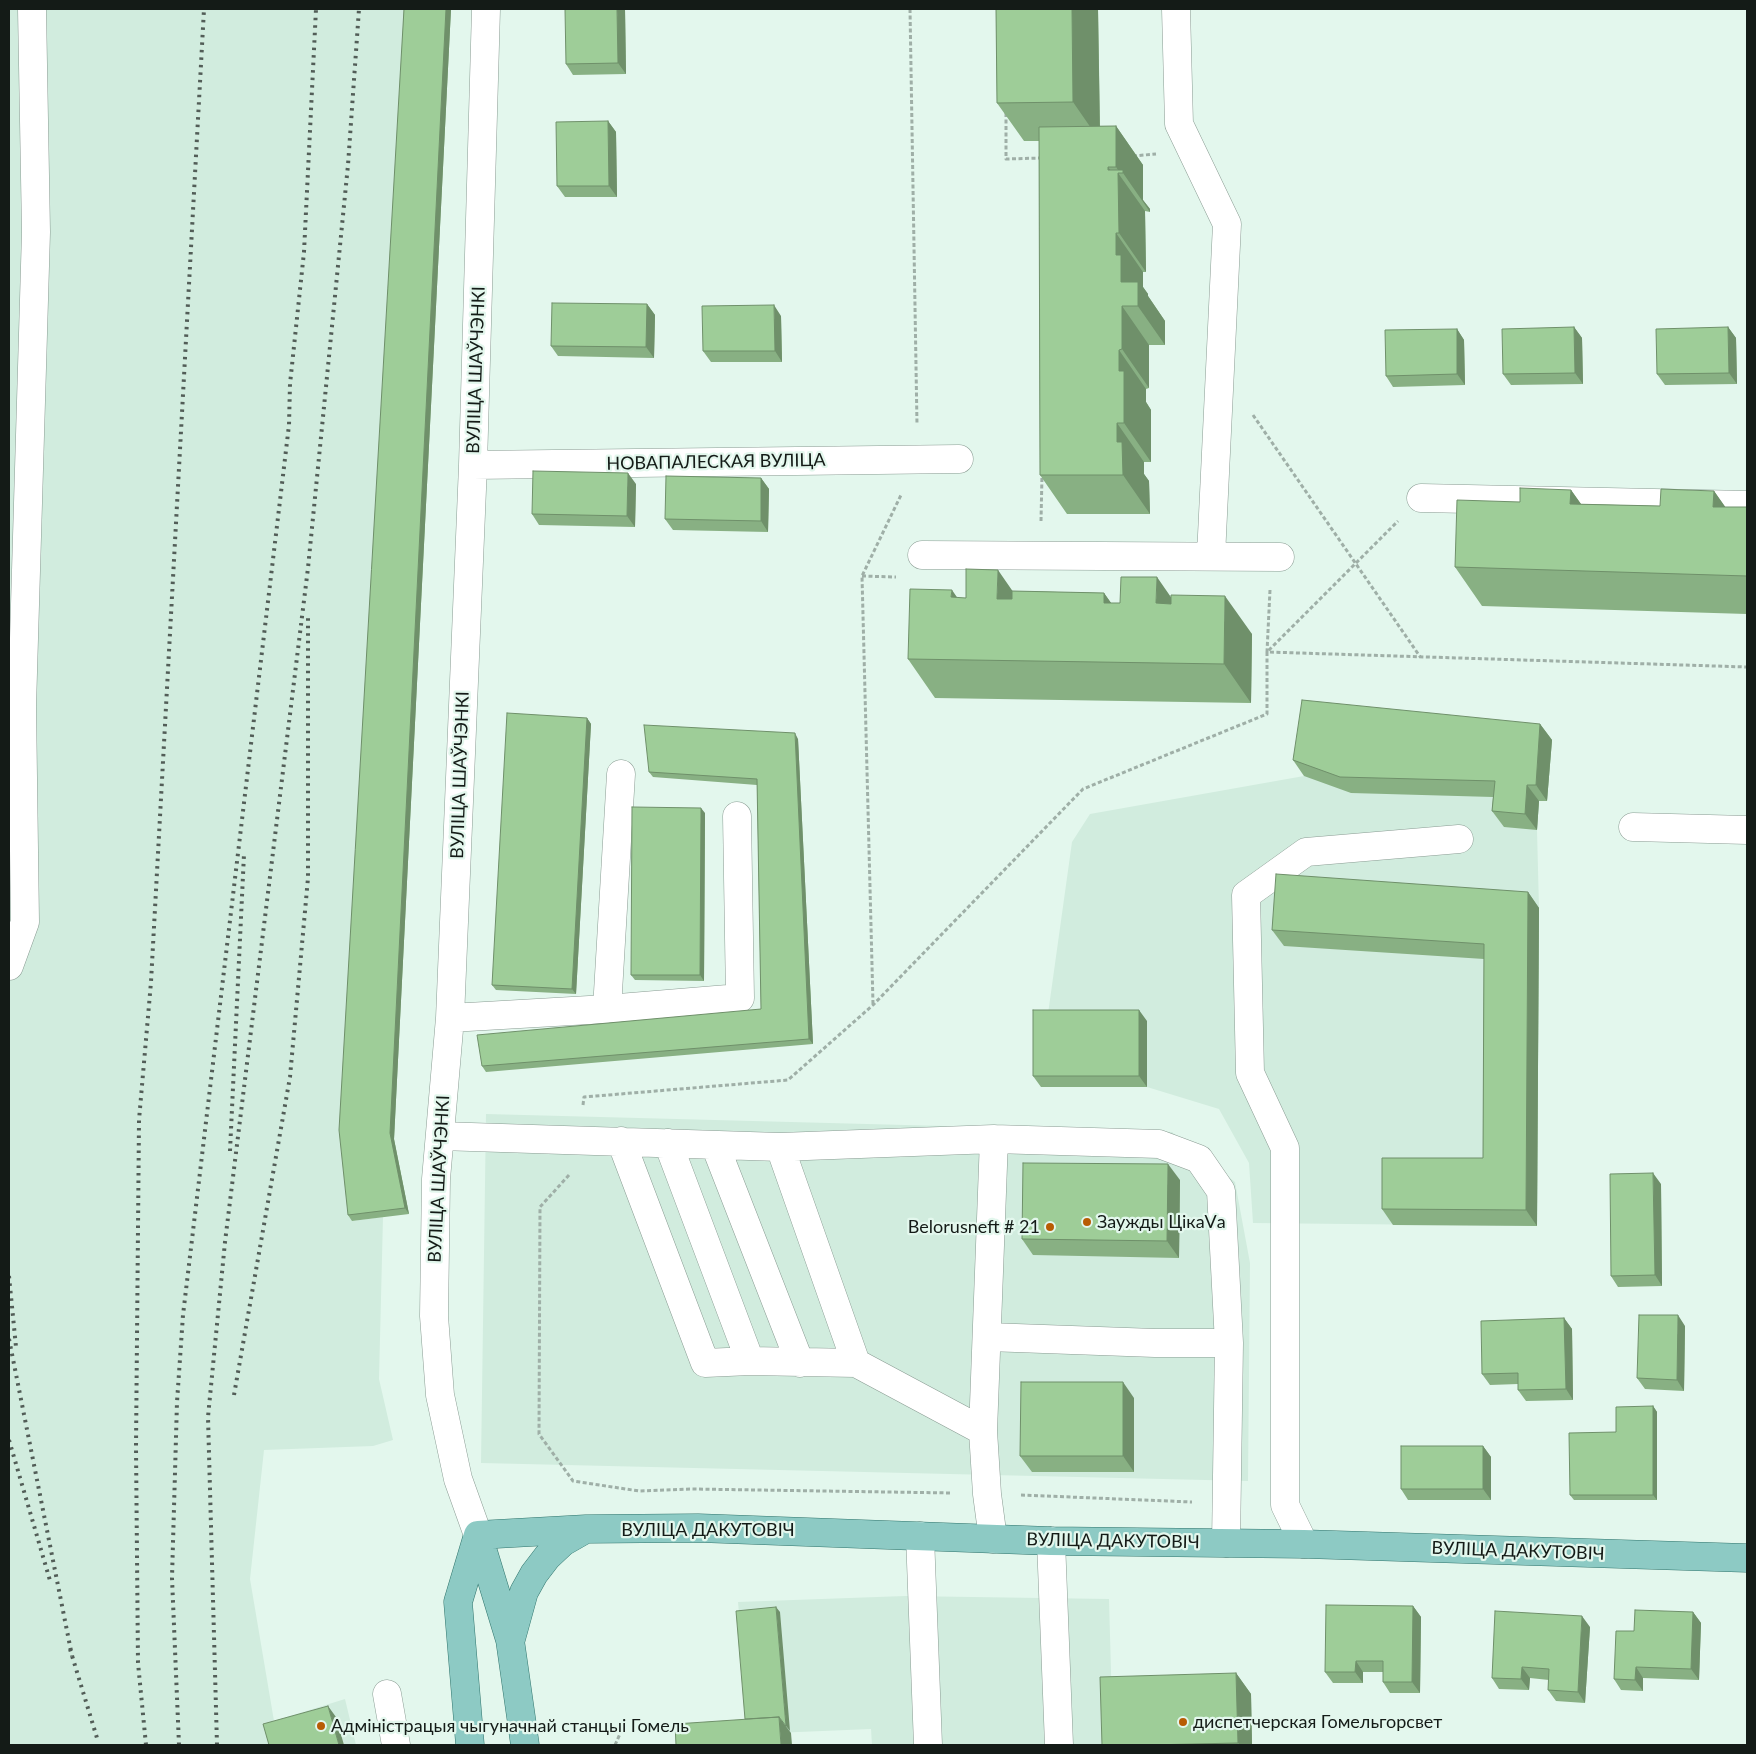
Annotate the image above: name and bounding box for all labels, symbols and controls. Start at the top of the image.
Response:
street label: ВУЛІЦА ШАЎЧЭНКІ [462,286,490,454]
street label: НОВАПАЛЕСКАЯ ВУЛІЦА [606,449,826,475]
street label: ВУЛІЦА ШАЎЧЭНКІ [446,691,474,859]
street label: ВУЛІЦА ШАЎЧЭНКІ [424,1095,454,1263]
place label: Заужды ЦікаVа [1097,1211,1226,1233]
place label: Belorusneft # 21 [908,1216,1040,1238]
marker: Заужды ЦікаVа [1081,1216,1093,1228]
marker: Belorusneft # 21 [1044,1221,1056,1233]
street label: ВУЛІЦА ДАКУТОВІЧ [621,1519,795,1541]
street label: ВУЛІЦА ДАКУТОВІЧ [1026,1529,1200,1553]
street label: ВУЛІЦА ДАКУТОВІЧ [1431,1537,1605,1565]
place label: диспетчерская Гомельгорсвет [1193,1711,1442,1733]
place label: Адміністрацыя чыгуначнай станцыі Гомель [331,1715,689,1737]
marker: диспетчерская Гомельгорсвет [1177,1716,1189,1728]
marker: Адміністрацыя чыгуначнай станцыі Гомель [315,1720,327,1732]

